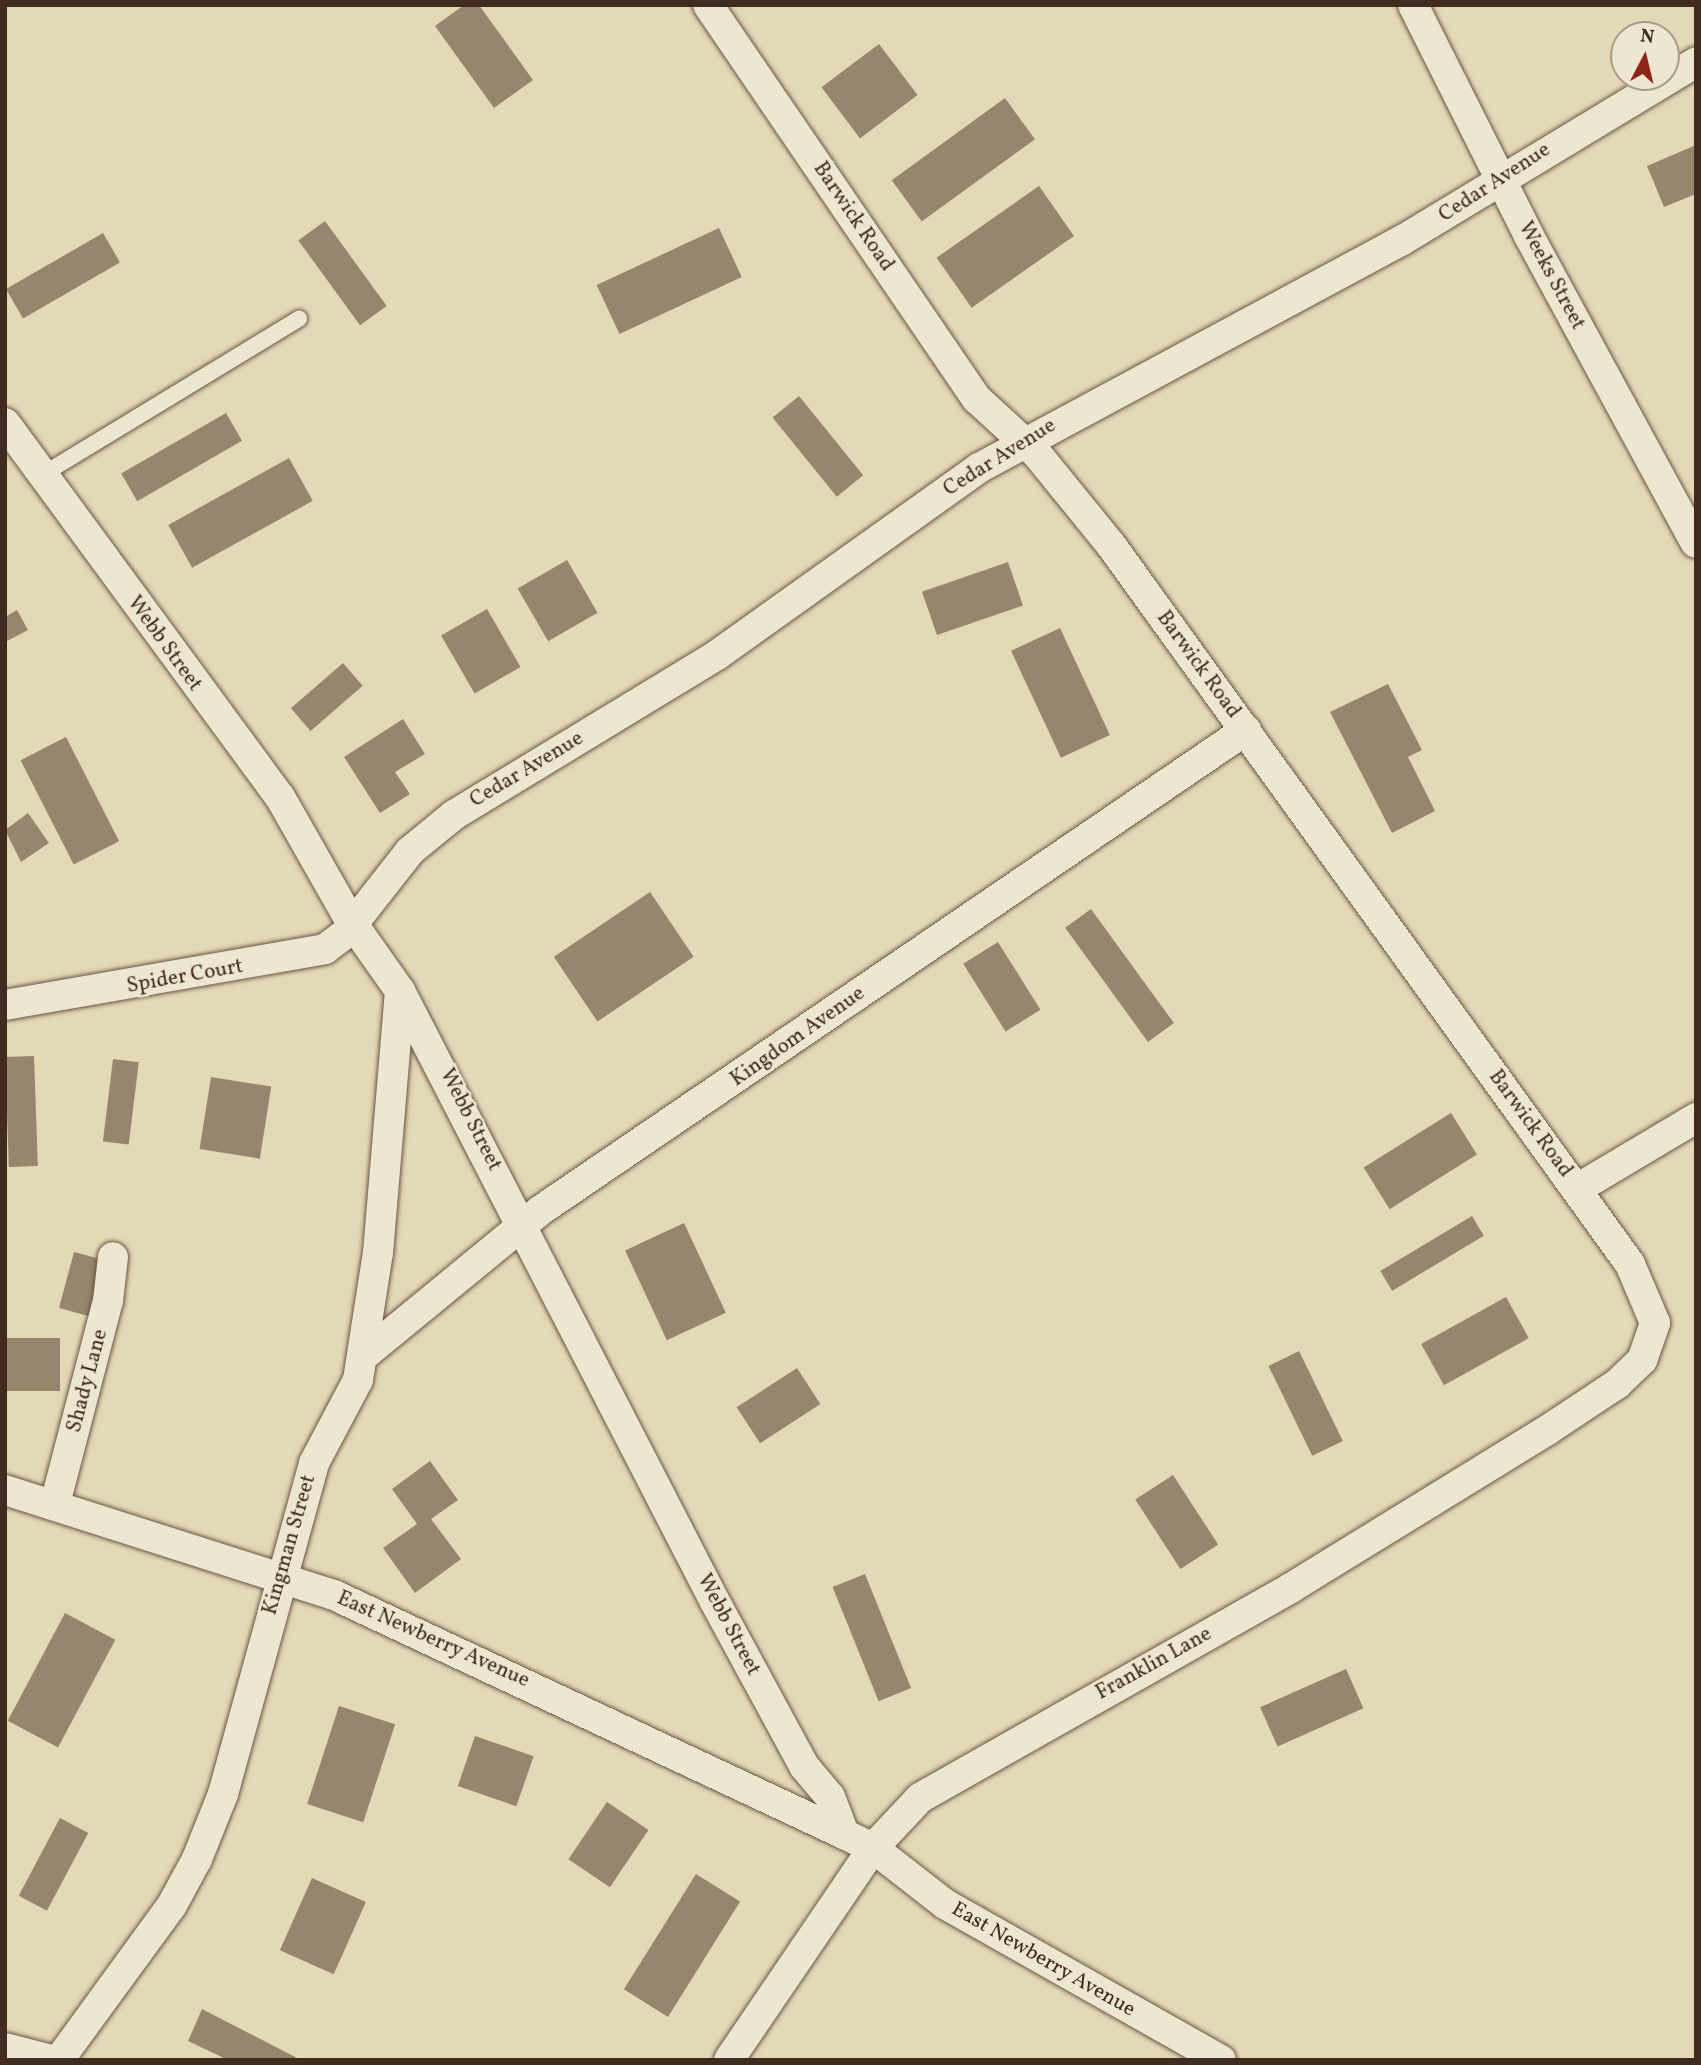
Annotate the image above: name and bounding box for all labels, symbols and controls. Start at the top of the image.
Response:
north arrow [1610,21,1680,91]
text: N [1639,23,1656,51]
street label: Cedar Avenue [1435,138,1555,228]
street label: Barwick Road [807,157,899,277]
street label: Weeks Street [1512,218,1590,334]
street label: Cedar Avenue [939,413,1061,503]
street label: Webb Street [121,592,207,696]
street label: Barwick Road [1151,606,1245,724]
street label: Cedar Avenue [466,726,588,814]
street label: Spider Court [125,954,245,1000]
street label: Kingdom Avenue [726,981,870,1093]
street label: Webb Street [433,1065,507,1175]
street label: Barwick Road [1483,1065,1577,1183]
street label: Shady Lane [62,1326,114,1436]
street label: Kingman Street [258,1472,322,1618]
street label: Webb Street [691,1570,765,1680]
street label: East Newberry Avenue [333,1586,533,1694]
street label: Franklin Lane [1092,1622,1216,1706]
street label: East Newberry Avenue [946,1897,1140,2023]

